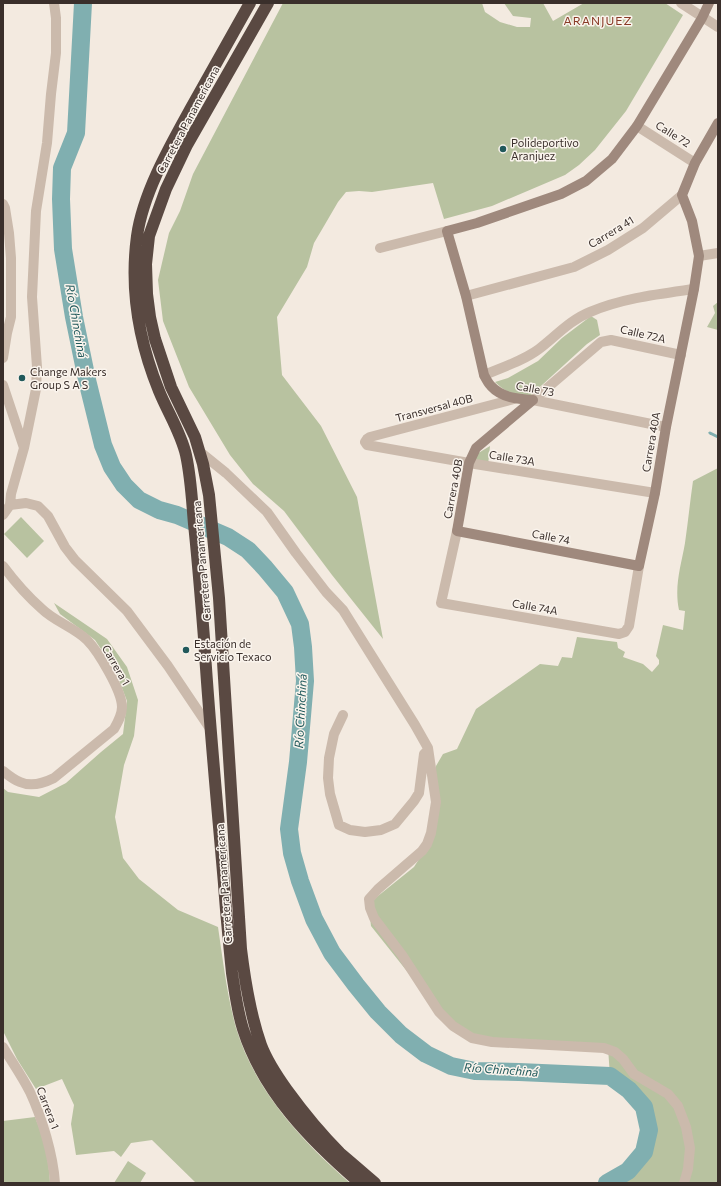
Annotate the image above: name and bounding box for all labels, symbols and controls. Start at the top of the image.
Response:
district label: ARANJUEZ [563,13,633,28]
street label: Carretera Panamericana [154,63,222,176]
street label: Calle 72 [653,118,693,149]
place label: Polideportivo Aranjuez [511,136,579,162]
marker: Polideportivo Aranjuez [498,144,508,154]
street label: Carrera 41 [586,213,636,250]
water label: Río Chinchiná [64,283,90,360]
street label: Calle 72A [619,322,668,345]
place label: Change Makers Group S A S [30,365,107,391]
marker: Change Makers Group S A S [17,373,27,383]
street label: Calle 73 [515,379,555,398]
street label: Transversal 40B [394,391,474,424]
street label: Carrera 40A [639,410,662,473]
street label: Calle 73A [488,447,536,468]
street label: Carrera 40B [440,458,465,520]
street label: Carretera Panamericana [190,500,213,622]
street label: Calle 74 [531,526,572,547]
street label: Calle 74A [511,596,559,617]
place label: Estación de Servicio Texaco [194,637,272,663]
street label: Carrera 1 [100,642,133,687]
marker: Estación de Servicio Texaco [181,645,191,655]
water label: Río Chinchiná [291,673,309,749]
street label: Carretera Panamericana [213,823,234,945]
water label: Río Chinchiná [463,1059,540,1079]
street label: Carrera 1 [34,1085,63,1131]

